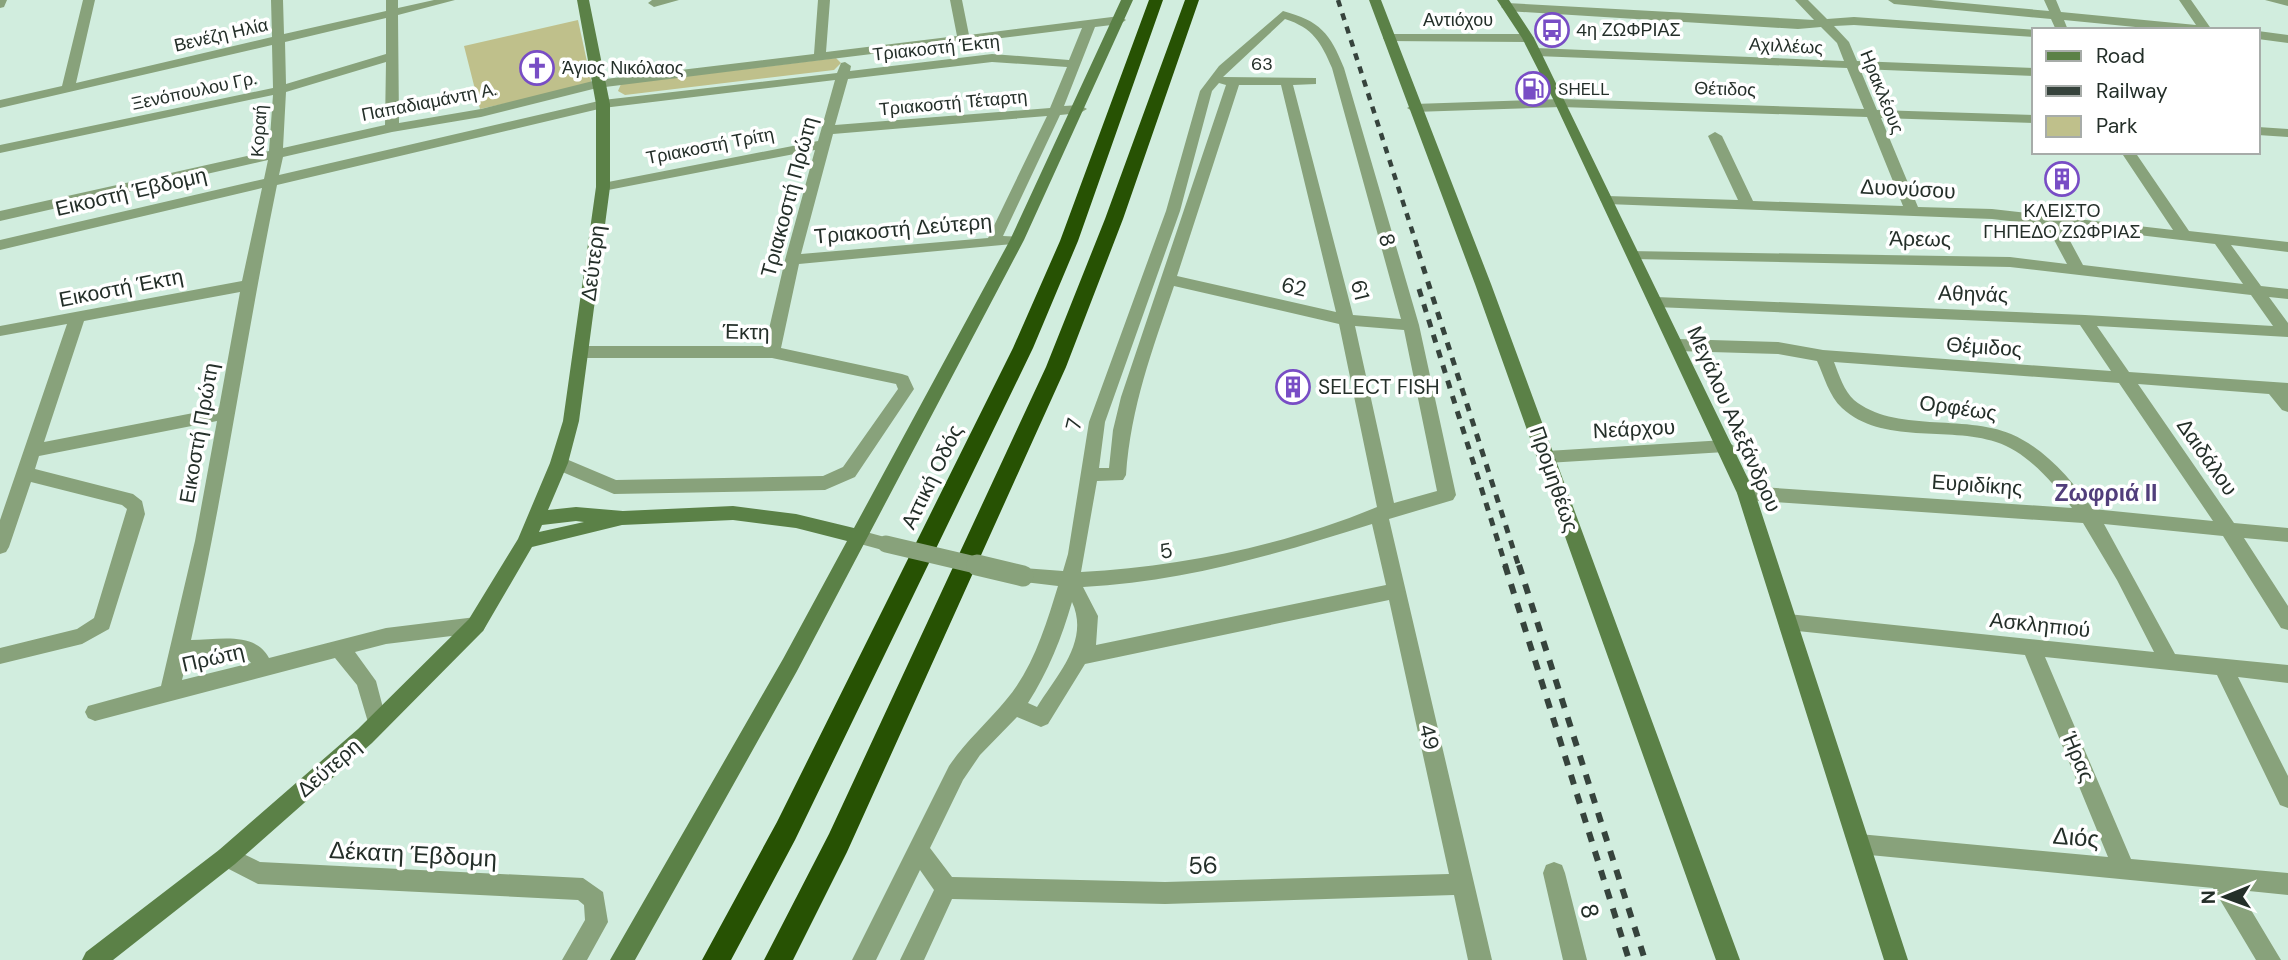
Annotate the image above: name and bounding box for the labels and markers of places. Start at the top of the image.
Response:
bus stop icon: 4η ΖΩΦΡΙΑΣ [1533,11,1571,49]
place label: 4η ΖΩΦΡΙΑΣ [1576,18,1681,42]
church icon: Άγιος Νικόλαος [518,49,556,87]
place label: Άγιος Νικόλαος [562,56,684,80]
fuel station icon: SHELL [1514,70,1552,108]
place label: SHELL [1558,77,1610,101]
building icon: ΚΛΕΙΣΤΟ ΓΗΠΕΔΟ ΖΩΦΡΙΑΣ [2043,160,2081,198]
place label: ΚΛΕΙΣΤΟ ΓΗΠΕΔΟ ΖΩΦΡΙΑΣ [1983,199,2141,244]
building icon: SELECT FISH [1274,368,1312,406]
place label: SELECT FISH [1318,373,1440,401]

